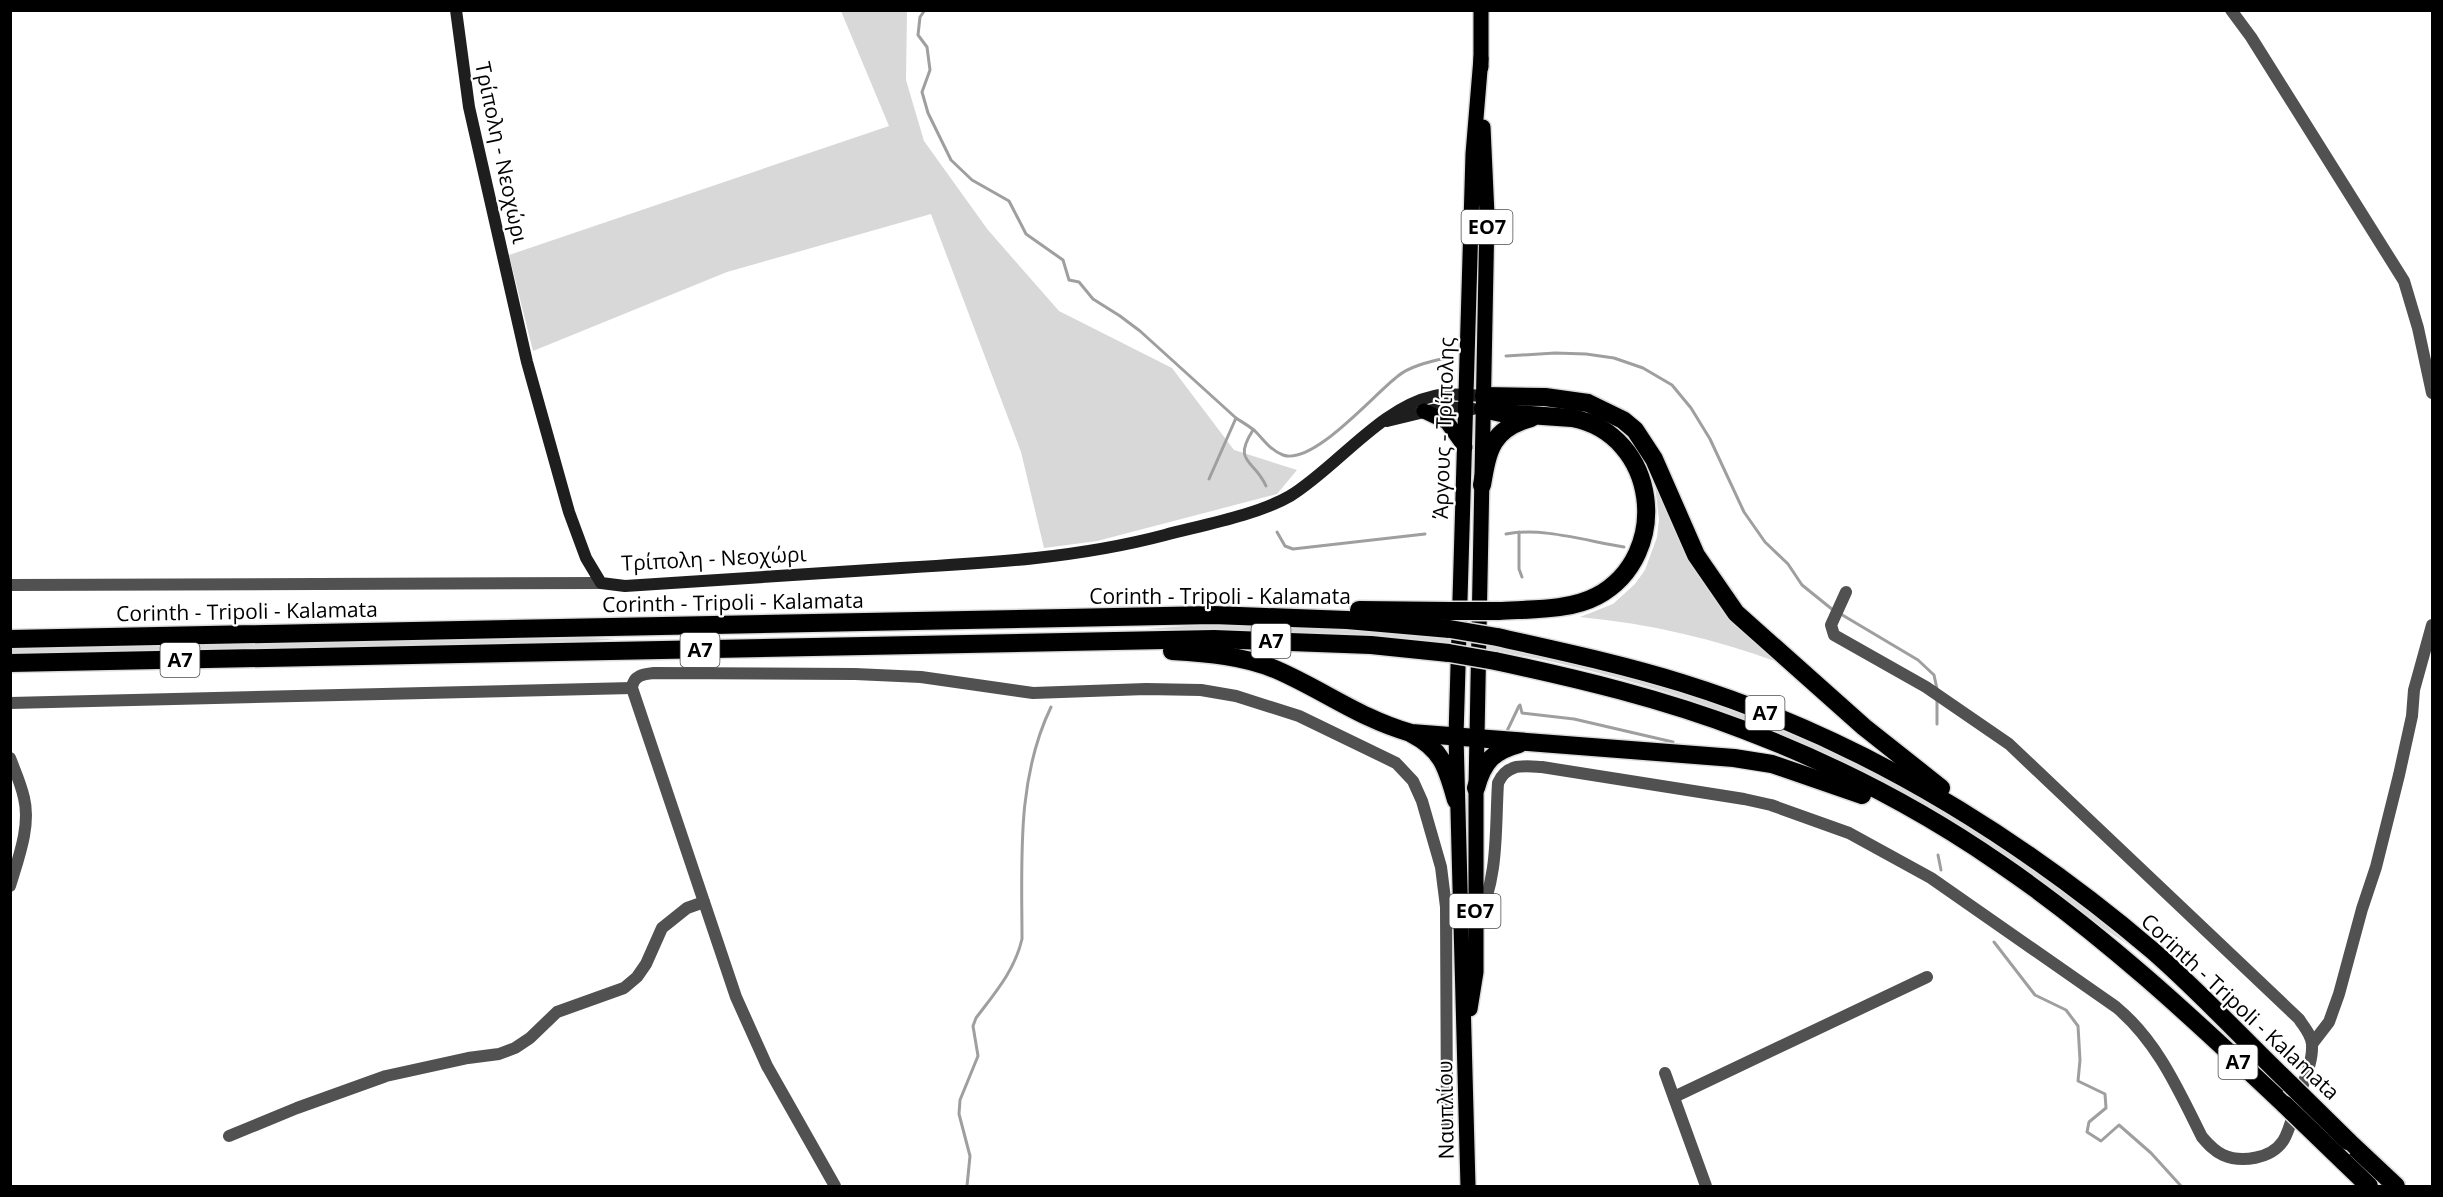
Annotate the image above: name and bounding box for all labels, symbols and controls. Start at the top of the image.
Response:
street label: Τρίπολη - Νεοχώρι [469,59,535,246]
road number: ΕΟ7 [1462,210,1512,244]
street label: Άργους - Τρίπολης [1426,337,1460,519]
street label: Τρίπολη - Νεοχώρι [621,539,807,577]
street label: Corinth - Tripoli - Kalamata [1089,582,1351,610]
street label: Corinth - Tripoli - Kalamata [602,586,864,618]
street label: Corinth - Tripoli - Kalamata [116,595,378,627]
road number: Α7 [1252,624,1290,658]
road number: Α7 [680,633,720,667]
road number: Α7 [160,643,200,677]
road number: Α7 [1746,696,1784,730]
road number: ΕΟ7 [1450,894,1500,928]
street label: Corinth - Tripoli - Kalamata [2135,907,2346,1106]
road number: Α7 [2218,1045,2258,1079]
street label: Ναυπλίου [1430,1060,1460,1160]

